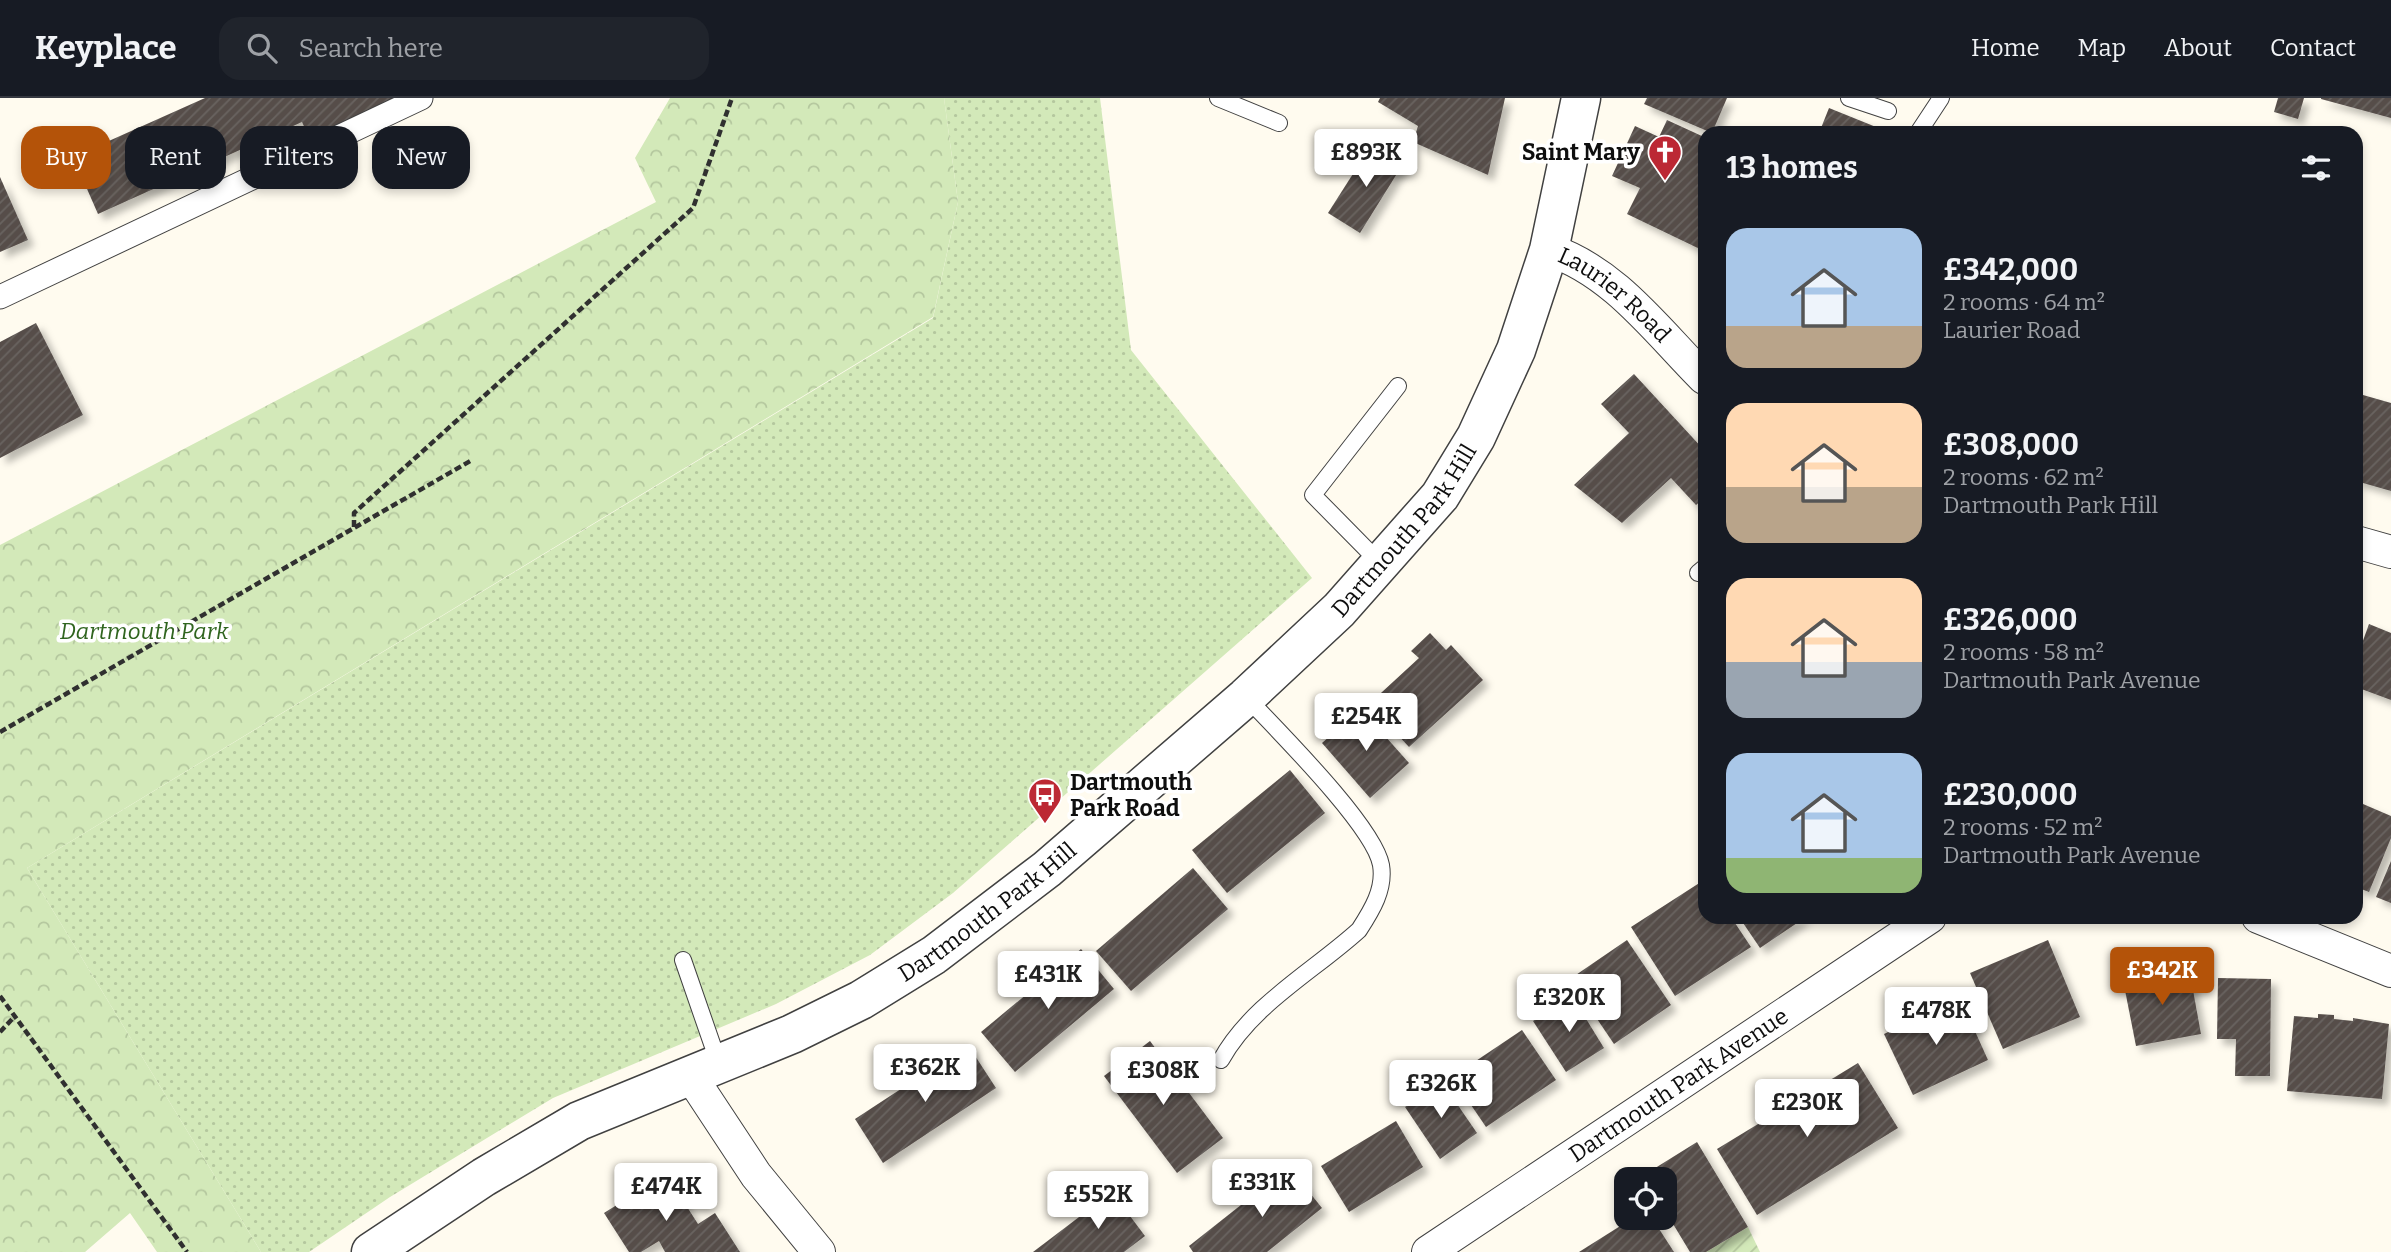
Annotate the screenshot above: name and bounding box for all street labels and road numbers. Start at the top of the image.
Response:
street label: Laurier Road [1554,241,1677,348]
street label: Dartmouth Park Hill [1325,439,1482,623]
street label: Dartmouth Park Hill [893,836,1082,988]
street label: Dartmouth Park Avenue [1563,1002,1793,1168]

